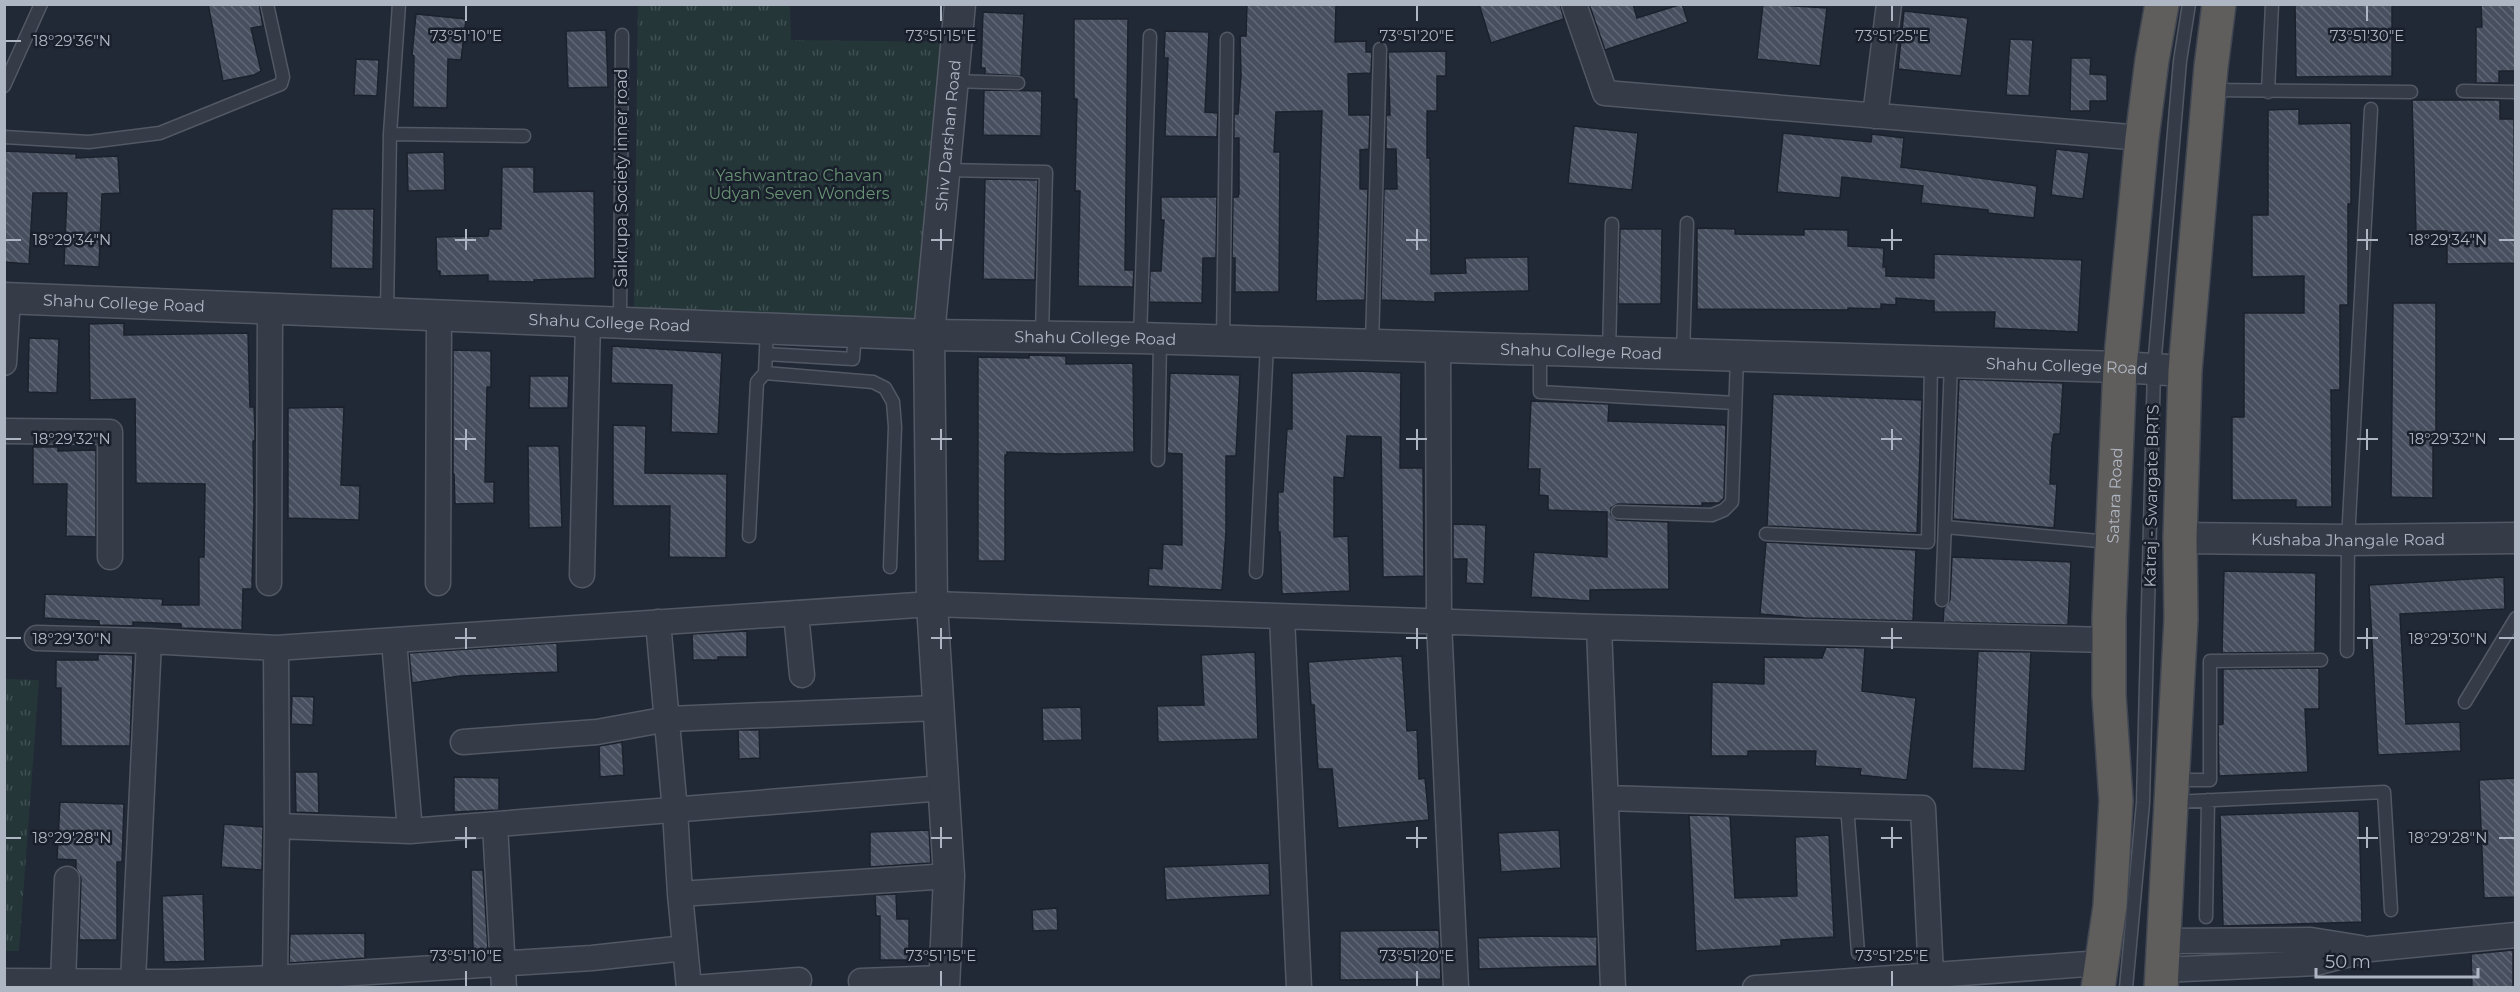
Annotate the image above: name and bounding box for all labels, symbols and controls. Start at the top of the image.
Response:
text: 73°51'10"E [430,26,502,45]
text: 73°51'15"E [906,26,976,45]
text: 73°51'20"E [1380,26,1454,45]
text: 73°51'25"E [1855,26,1929,45]
text: 73°51'30"E [2330,26,2404,45]
text: 18°29'36"N [33,31,111,50]
street label: Shiv Darshan Road [932,59,965,212]
street label: Saikrupa Society inner road [612,69,631,287]
park label: Yashwantrao Chavan Udyan Seven Wonders [708,166,890,203]
text: 18°29'34"N [33,230,111,249]
text: 18°29'34"N [2409,230,2487,249]
street label: Shahu College Road [43,291,205,316]
street label: Shahu College Road [528,310,691,335]
street label: Shahu College Road [1014,327,1176,349]
street label: Shahu College Road [1500,340,1662,363]
street label: Shahu College Road [1986,354,2148,379]
street label: Katraj - Swargate BRTS [2140,404,2163,588]
text: 18°29'32"N [33,429,111,448]
text: 18°29'32"N [2409,429,2487,448]
street label: Satara Road [2103,447,2126,544]
street label: Kushaba Jhangale Road [2251,530,2445,550]
text: 18°29'30"N [32,629,112,648]
text: 18°29'30"N [2408,629,2488,648]
text: 18°29'28"N [33,828,111,847]
text: 18°29'28"N [2409,828,2487,847]
scale bar [2316,941,2478,979]
text: 73°51'10"E [430,946,502,965]
text: 73°51'15"E [906,946,976,965]
text: 73°51'20"E [1380,946,1454,965]
text: 73°51'25"E [1855,946,1929,965]
text: 50 m [2325,951,2371,973]

